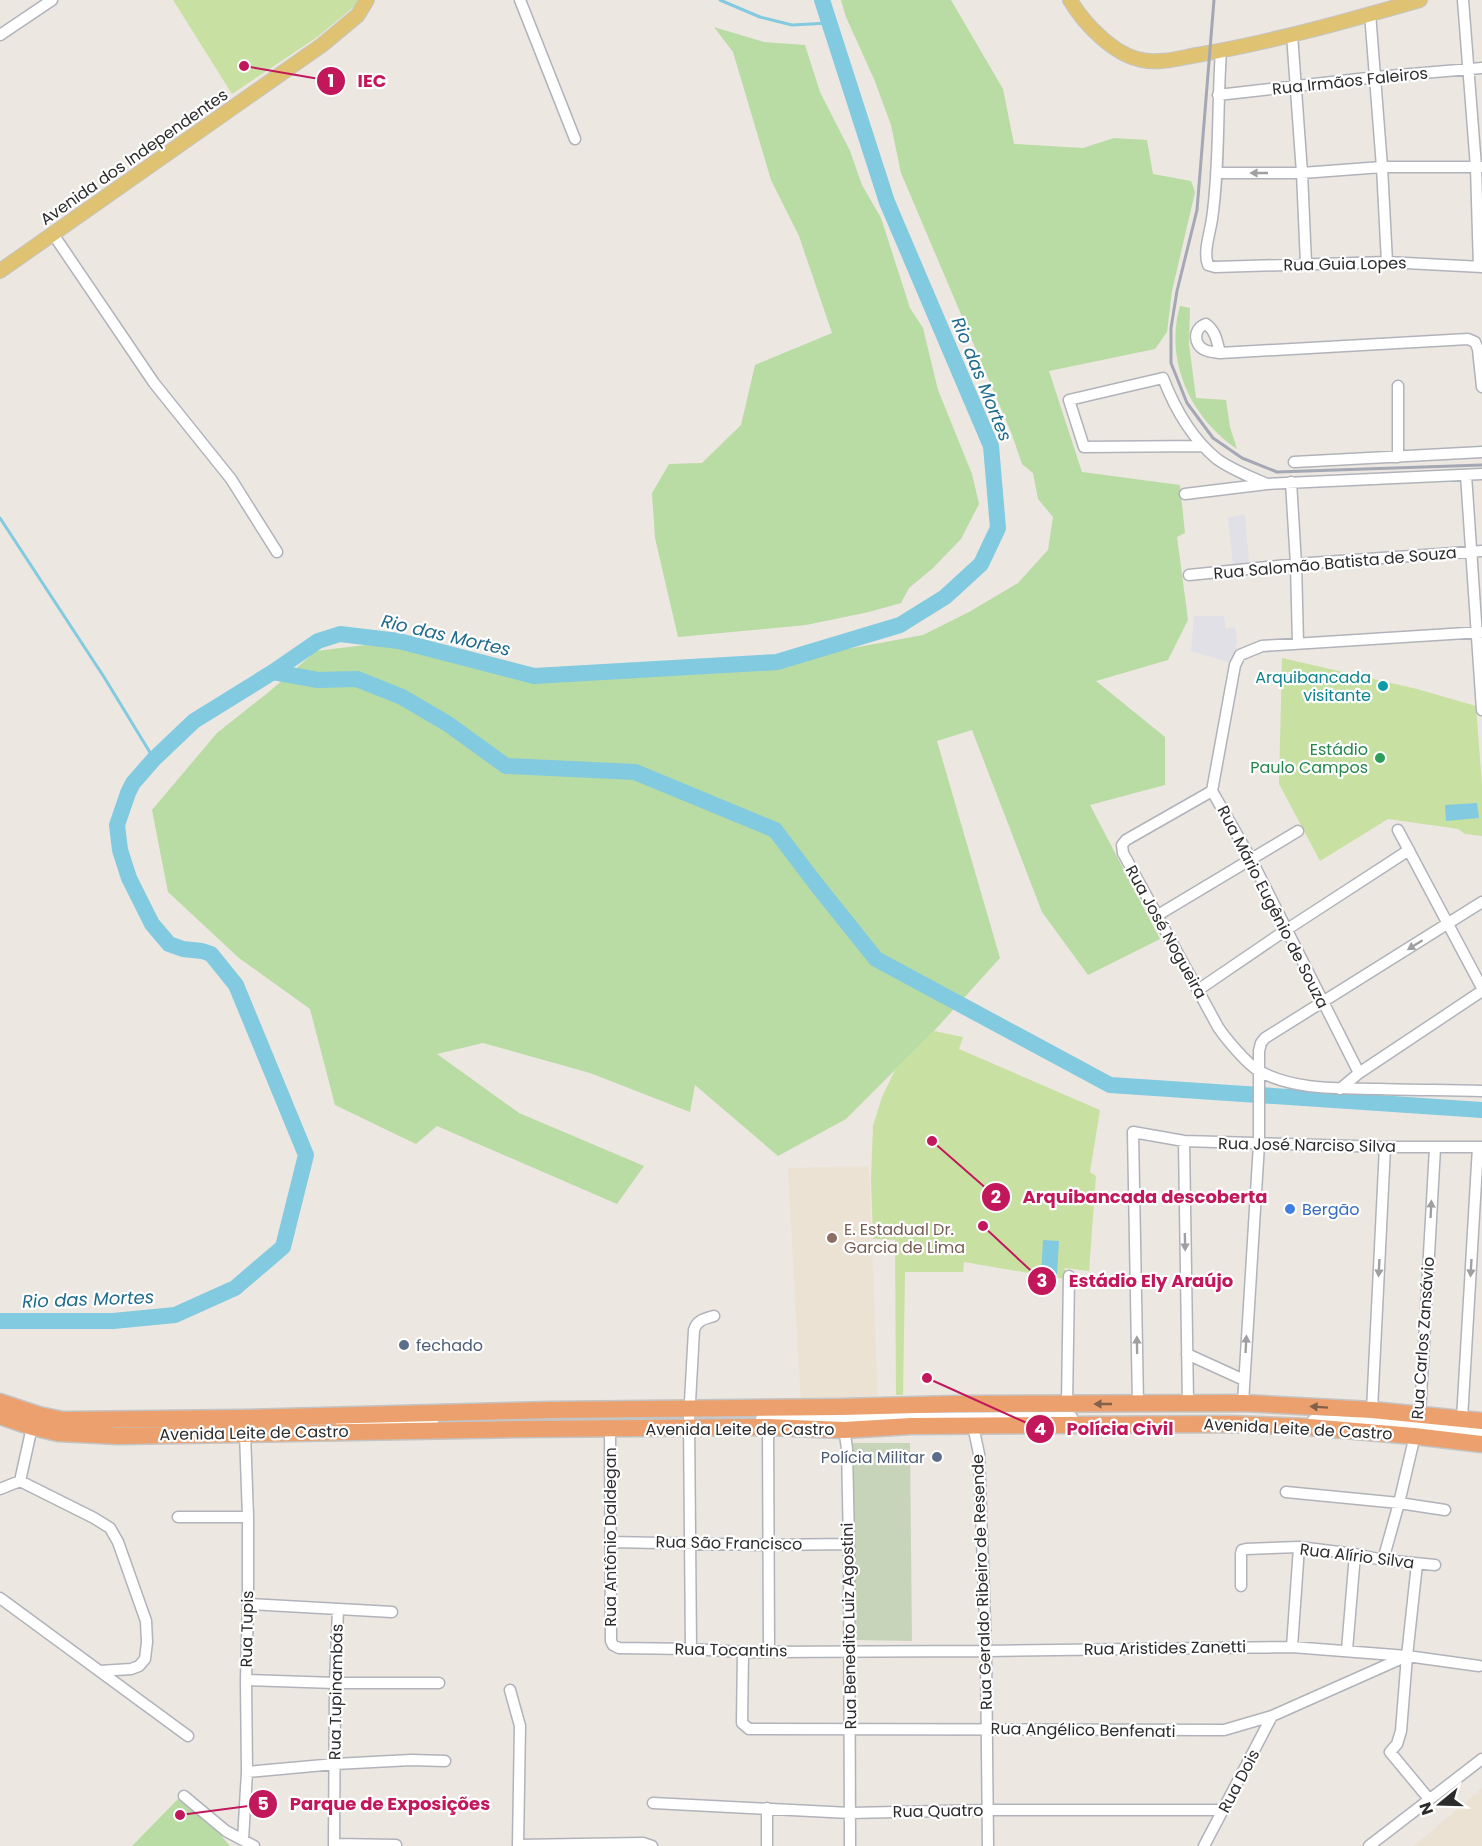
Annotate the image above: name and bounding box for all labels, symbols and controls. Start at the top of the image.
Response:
street label: Rua Irmãos Faleiros [1271,61,1429,101]
callout: IEC [316,63,399,99]
text: 1 [328,68,334,93]
text: IEC [358,68,386,93]
street label: Avenida dos Independentes [35,83,233,231]
one-way arrow [1250,168,1269,178]
street label: Rua Guia Lopes [1283,251,1407,277]
water label: Rio das Mortes [946,313,1018,445]
street label: Rua Salomão Batista de Souza [1213,541,1457,585]
water label: Rio das Mortes [379,608,513,662]
place label: Arquibancada visitante [1255,666,1371,707]
marker: Arquibancada visitante [1376,679,1390,693]
place label: Estádio Paulo Campos [1250,738,1368,779]
marker: Estádio Paulo Campos [1373,751,1387,765]
street label: Rua Mário Eugênio de Souza [1212,802,1334,1012]
street label: Rua José Nogueira [1120,861,1212,1003]
one-way arrow [1407,940,1423,951]
street label: Rua José Narciso Silva [1218,1132,1396,1158]
callout: Arquibancada descoberta [981,1179,1280,1215]
text: 2 [991,1184,1001,1209]
text: Arquibancada descoberta [1023,1184,1267,1209]
place label: Bergão [1302,1198,1360,1221]
one-way arrow [1427,1200,1436,1219]
marker: Bergão [1283,1202,1297,1216]
place label: E. Estadual Dr. Garcia de Lima [844,1218,965,1259]
marker: E. Estadual Dr. Garcia de Lima [825,1231,839,1245]
one-way arrow [1181,1232,1190,1251]
street label: Rua Carlos Zansávio [1406,1256,1440,1420]
one-way arrow [1374,1259,1383,1278]
one-way arrow [1466,1259,1475,1278]
callout: Estádio Ely Araújo [1027,1263,1245,1299]
text: 3 [1037,1268,1047,1293]
text: Estádio Ely Araújo [1069,1268,1233,1293]
water label: Rio das Mortes [22,1284,154,1314]
place label: fechado [416,1334,483,1357]
one-way arrow [1242,1335,1251,1354]
one-way arrow [1132,1336,1141,1355]
marker: fechado [397,1338,411,1352]
one-way arrow [1094,1399,1113,1409]
one-way arrow [1310,1402,1329,1411]
callout: Polícia Civil [1025,1411,1186,1447]
street label: Avenida Leite de Castro [1203,1413,1393,1445]
text: 4 [1034,1416,1046,1441]
text: Polícia Civil [1067,1416,1173,1441]
street label: Avenida Leite de Castro [645,1418,835,1441]
street label: Avenida Leite de Castro [159,1420,349,1446]
place label: Polícia Militar [821,1446,925,1469]
street label: Rua Antônio Daldegan [599,1447,622,1627]
marker: Polícia Militar [930,1450,944,1464]
street label: Rua Geraldo Ribeiro de Resende [966,1454,998,1710]
street label: Rua Benedito Luiz Agostini [836,1522,862,1730]
street label: Rua São Francisco [655,1530,803,1556]
street label: Rua Alírio Silva [1298,1538,1416,1574]
street label: Rua Tupis [235,1590,259,1668]
street label: Rua Tupinambás [323,1624,349,1760]
street label: Rua Aristides Zanetti [1084,1635,1246,1661]
street label: Rua Tocantins [674,1638,788,1662]
street label: Rua Angélico Benfenati [990,1717,1176,1743]
street label: Rua Dois [1213,1745,1265,1817]
north arrow [1410,1774,1470,1834]
callout: Parque de Exposições [248,1786,502,1822]
text: 5 [257,1791,269,1816]
text: Parque de Exposições [290,1791,490,1816]
street label: Rua Quatro [892,1799,984,1823]
text: N [1413,1799,1439,1818]

